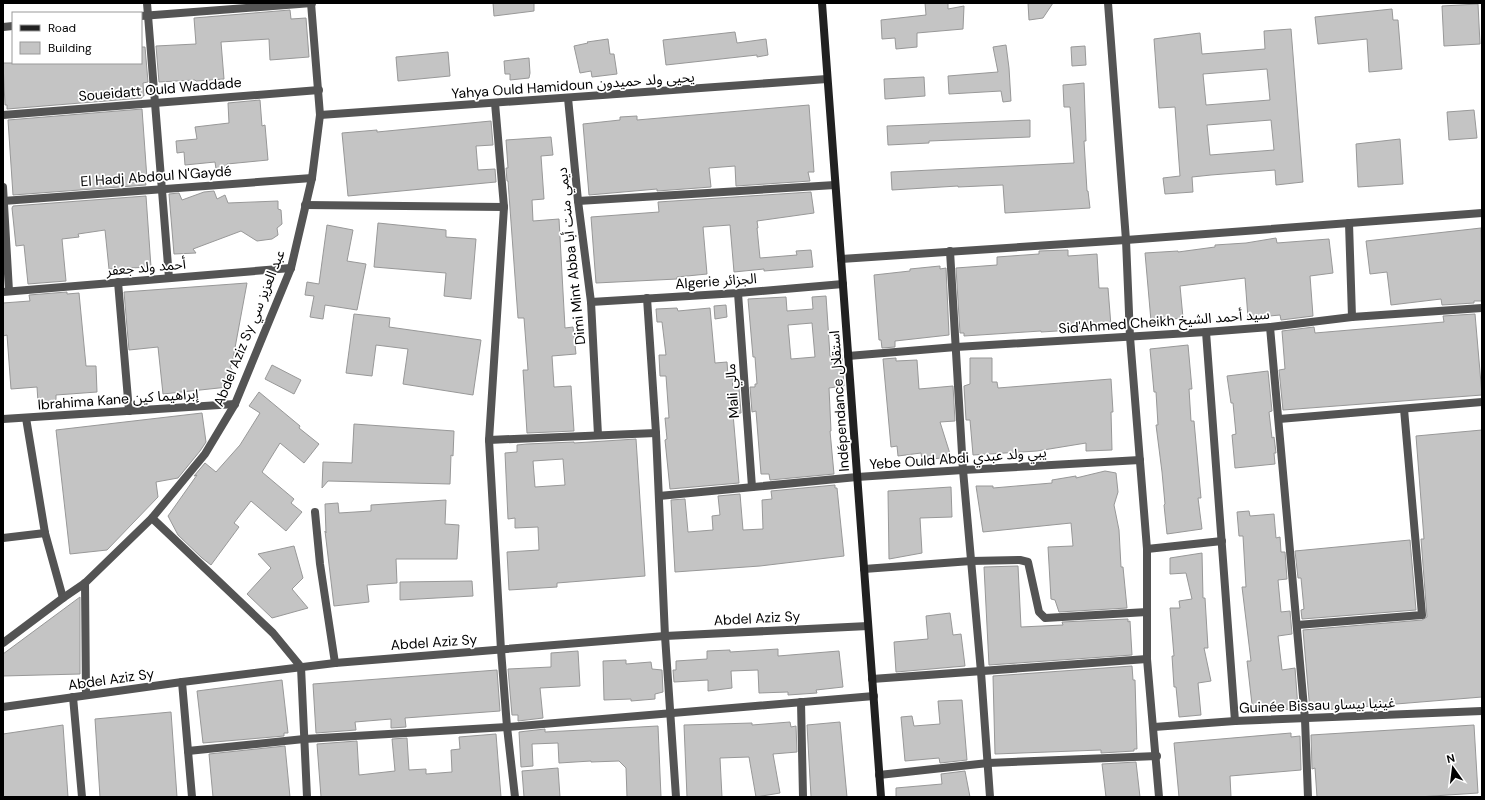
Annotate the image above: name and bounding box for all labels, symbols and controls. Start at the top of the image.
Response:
legend [12,12,142,64]
text: Road [48,20,76,36]
text: Building [48,40,92,56]
street label: Yahya Ould Hamidoun يحيى ولد حميدون [451,68,695,102]
street label: Soueidatt Ould Waddade [78,73,242,105]
street label: El Hadj Abdoul N'Gaydé [80,162,232,190]
street label: Dimi Mint Abba ديمي منت أبا [553,166,592,346]
street label: Abdel Aziz Sy عبد العزيز سي [209,247,291,410]
street label: أحمد ولد جعفر [104,255,187,280]
street label: Algerie الجزائر [675,269,757,293]
street label: Sid'Ahmed Cheikh سيد أحمد الشيخ [1058,305,1270,339]
street label: Indépendance استقلال [825,330,853,472]
street label: Mali مالي [721,363,745,419]
street label: Ibrahima Kane إبراهيما كين [37,384,200,415]
street label: Yebe Ould Abdi يبي ولد عبدي [869,443,1047,475]
street label: Abdel Aziz Sy [713,607,801,629]
street label: Abdel Aziz Sy [390,630,478,654]
street label: Abdel Aziz Sy [67,664,155,694]
street label: Guinée Bissau غينيا بيساو [1239,693,1395,717]
north arrow [1433,748,1473,788]
text: N [1445,751,1456,766]

